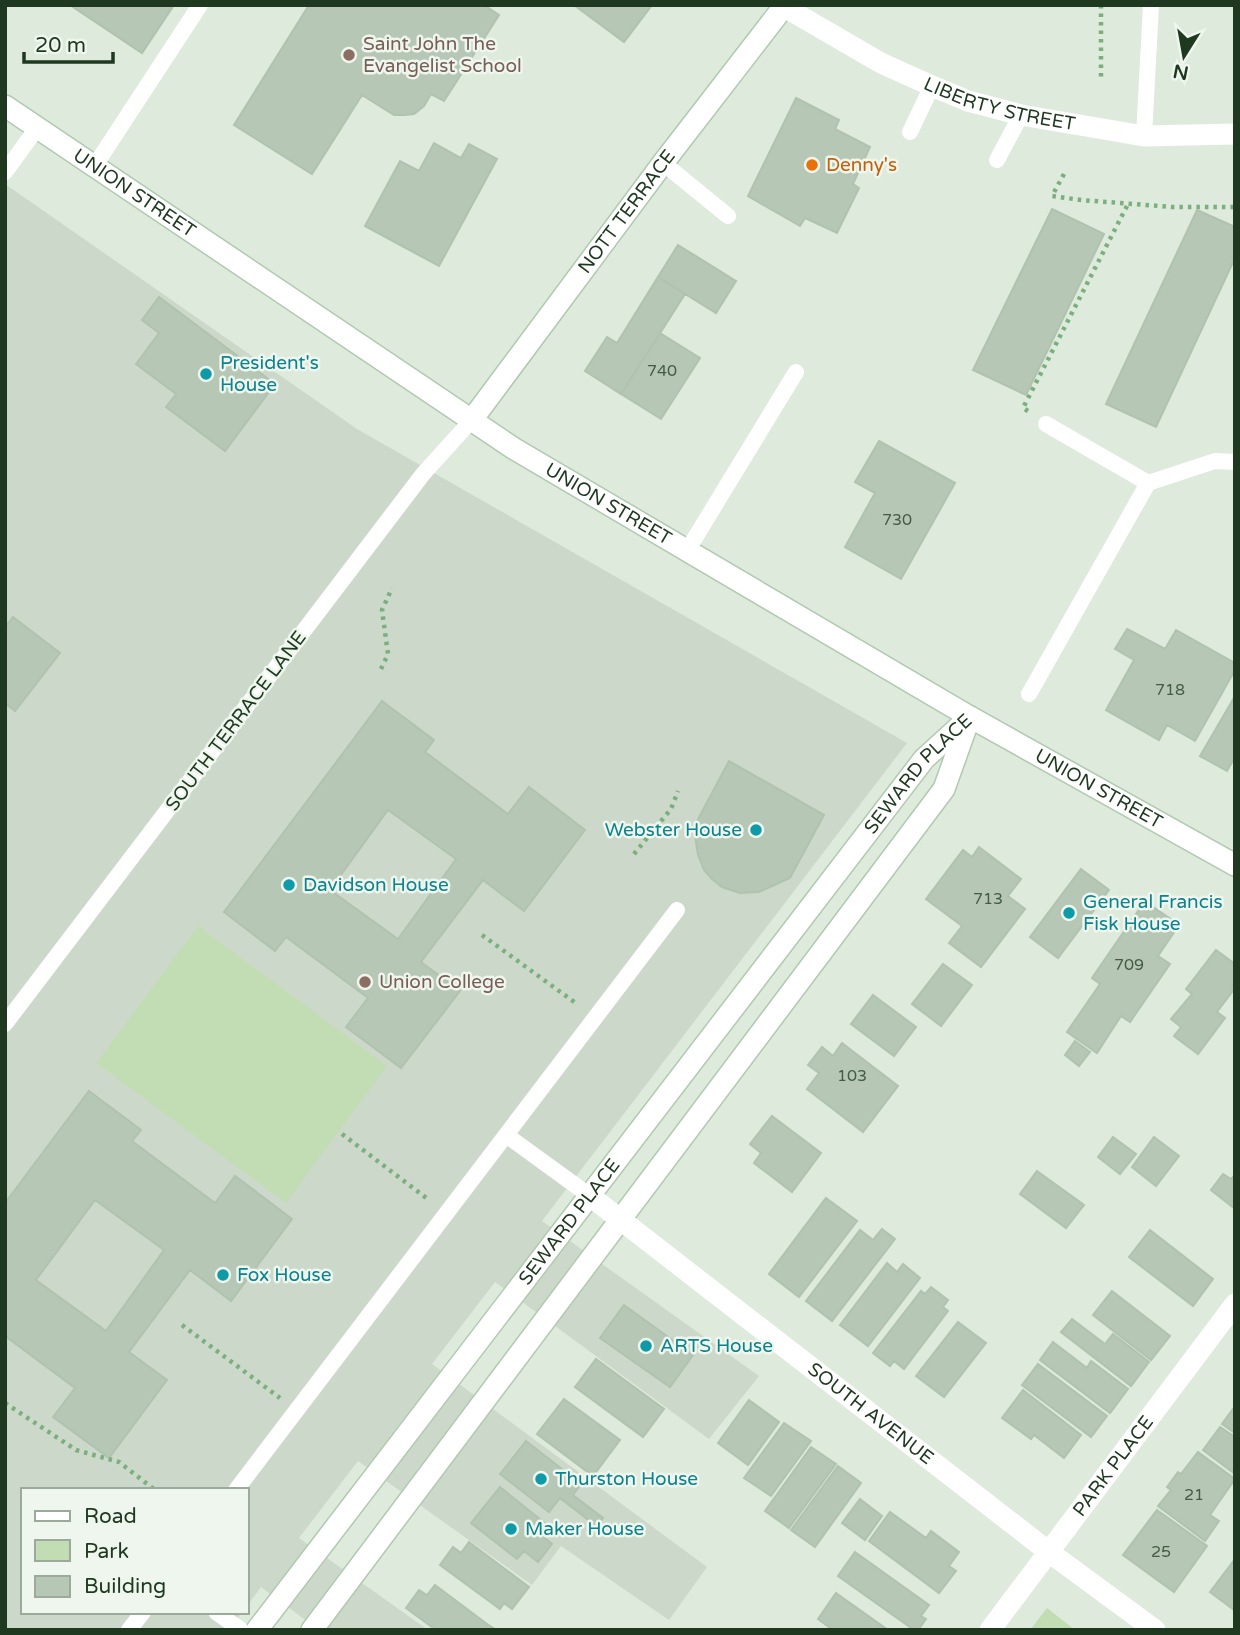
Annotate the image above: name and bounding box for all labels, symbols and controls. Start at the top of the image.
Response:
scale bar [24,21,114,65]
north arrow [1149,21,1219,91]
text: 20 m [35,33,86,58]
place label: Saint John The Evangelist School [363,33,522,77]
marker: Saint John The Evangelist School [341,47,357,63]
text: N [1171,59,1191,84]
street label: LIBERTY STREET [920,73,1077,135]
street label: UNION STREET [69,144,200,242]
street label: NOTT TERRACE [574,146,680,278]
place label: Denny's [826,154,897,176]
marker: Denny's [804,157,820,173]
place label: President's House [220,352,319,396]
house number: 740 [647,361,677,381]
marker: President's House [198,366,214,382]
street label: UNION STREET [541,458,676,550]
house number: 730 [882,510,912,530]
street label: SOUTH TERRACE LANE [161,627,311,815]
house number: 718 [1155,680,1185,700]
street label: SEWARD PLACE [860,710,977,838]
street label: UNION STREET [1031,744,1167,833]
place label: Webster House [605,819,742,841]
marker: Webster House [748,822,764,838]
place label: Davidson House [303,874,449,896]
marker: Davidson House [281,877,297,893]
house number: 713 [973,889,1003,909]
place label: General Francis Fisk House [1083,891,1223,935]
marker: General Francis Fisk House [1061,905,1077,921]
house number: 709 [1114,955,1144,975]
place label: Union College [379,971,505,993]
marker: Union College [357,974,373,990]
house number: 103 [837,1066,867,1086]
street label: SEWARD PLACE [514,1155,625,1289]
place label: Fox House [237,1264,331,1286]
marker: Fox House [215,1267,231,1283]
place label: ARTS House [660,1335,773,1357]
marker: ARTS House [638,1338,654,1354]
street label: SOUTH AVENUE [803,1358,938,1469]
street label: PARK PLACE [1068,1412,1158,1521]
place label: Thurston House [555,1468,698,1490]
marker: Thurston House [533,1471,549,1487]
house number: 21 [1184,1485,1204,1505]
legend [21,1488,248,1614]
text: Road [84,1504,137,1529]
place label: Maker House [525,1518,644,1540]
marker: Maker House [503,1521,519,1537]
text: Park [84,1539,129,1564]
house number: 25 [1151,1542,1171,1562]
text: Building [84,1574,166,1599]

